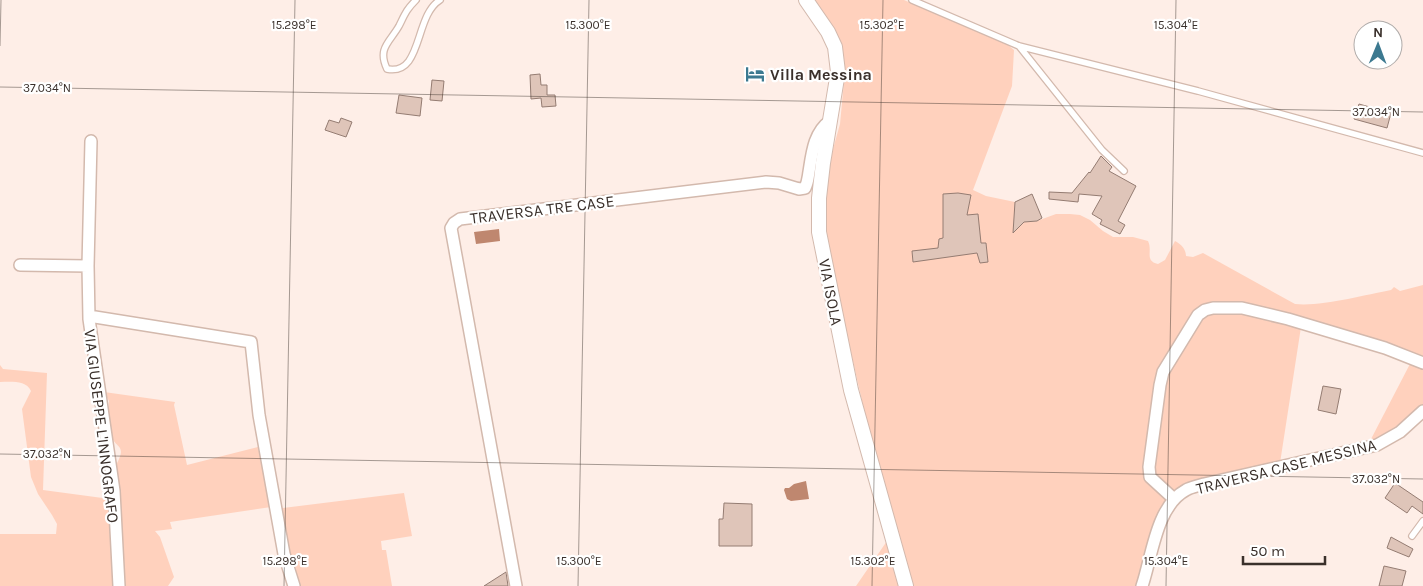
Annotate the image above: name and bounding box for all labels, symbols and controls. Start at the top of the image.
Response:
text: 15.298°E [271,18,317,32]
text: 15.300°E [565,18,611,32]
text: 15.302°E [860,18,904,32]
text: 15.304°E [1154,18,1198,32]
north arrow [1353,20,1403,70]
text: N [1373,24,1383,41]
hotel icon: Villa Messina [744,63,766,85]
place label: Villa Messina [770,65,872,84]
text: 37.034°N [23,81,71,95]
text: 37.034°N [1352,105,1400,119]
street label: TRAVERSA TRE CASE [469,191,615,228]
street label: VIA ISOLA [815,257,846,327]
street label: VIA GIUSEPPE L'INNOGRAFO [80,328,123,524]
street label: TRAVERSA CASE MESSINA [1194,435,1378,498]
text: 37.032°N [23,447,71,461]
text: 37.032°N [1352,472,1400,486]
scale bar [1243,534,1326,566]
text: 50 m [1250,542,1285,560]
text: 15.298°E [262,554,308,568]
text: 15.300°E [556,554,602,568]
text: 15.302°E [851,554,895,568]
text: 15.304°E [1144,554,1188,568]

